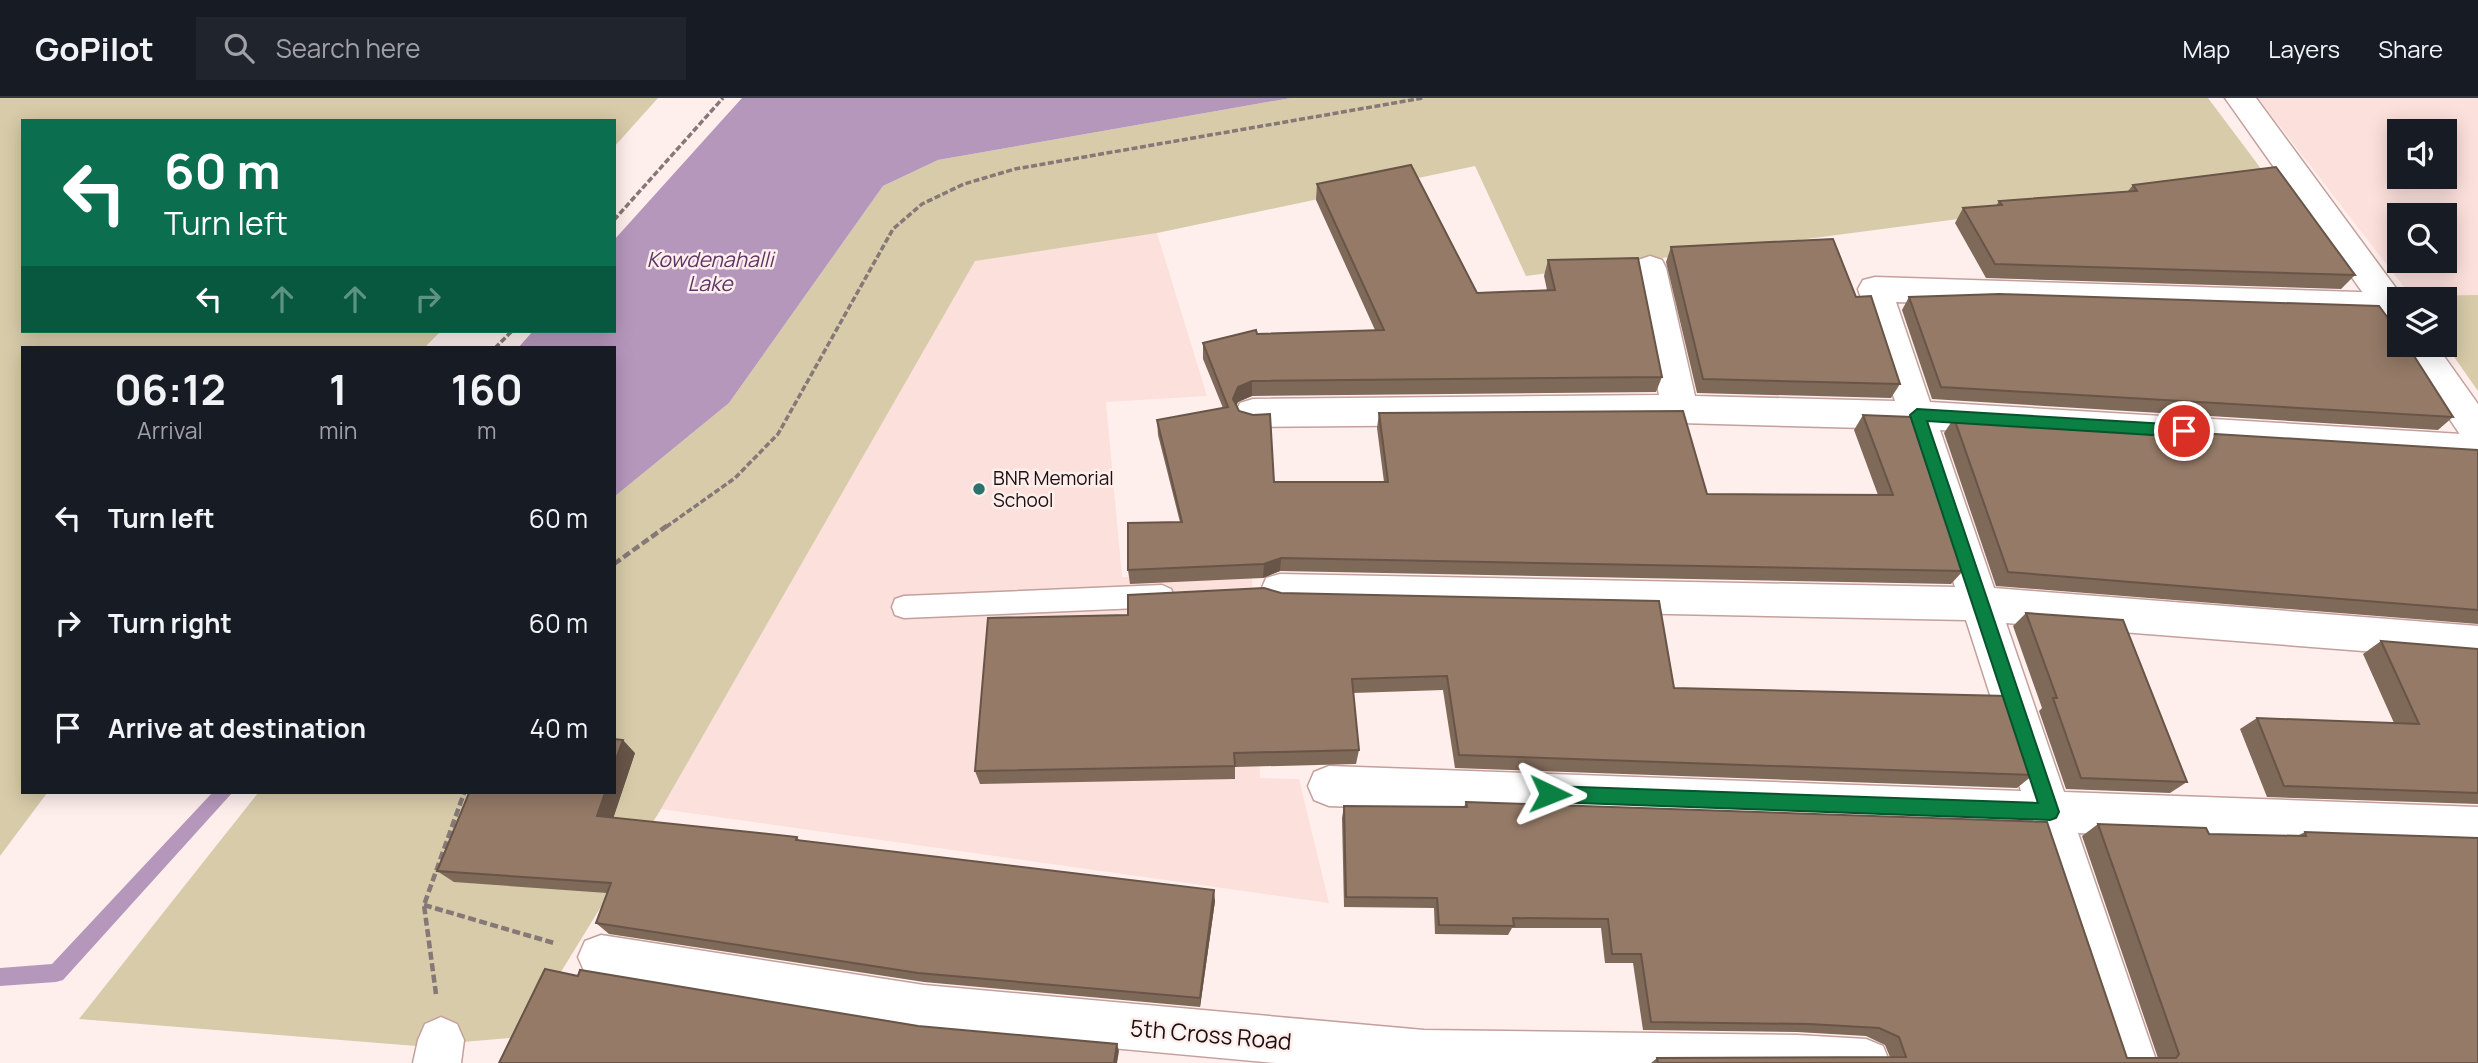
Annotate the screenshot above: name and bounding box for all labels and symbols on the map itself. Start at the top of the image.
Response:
water label: Kowdenahalli Lake [647,245,776,297]
pin [2154,401,2214,461]
place label: BNR Memorial School [993,465,1114,513]
marker: BNR Memorial School [971,481,987,497]
position arrow [1513,757,1587,831]
street label: 5th Cross Road [1129,1011,1293,1057]

